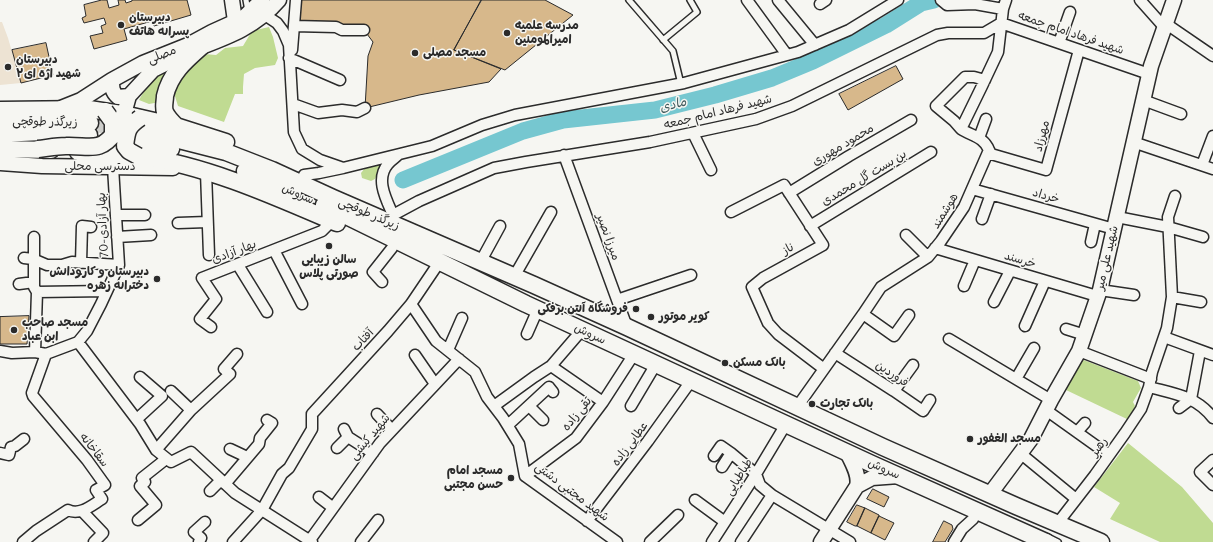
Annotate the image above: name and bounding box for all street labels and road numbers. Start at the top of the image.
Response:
street label: شهید فرهاد امام جمعه [1016,8,1126,58]
street label: مصلی [146,43,178,67]
street label: شهید فرهاد امام جمعه [662,92,774,132]
street label: زیرگذر طوقچی [12,114,78,130]
street label: مهرزاد [1031,119,1053,153]
street label: محمود مهوری [810,121,876,169]
street label: بن بست گل محمدی [819,147,909,209]
street label: دسترسی محلی [64,160,136,174]
street label: سروش [280,181,316,207]
street label: خرداد [1031,185,1061,207]
street label: هوشمند [928,190,962,232]
street label: 70-بهار آزادی [94,192,112,258]
street label: زیرگذر طوقچی [336,195,402,233]
street label: میرزا نصیر [593,212,623,262]
street label: شهید علی میر [1093,224,1121,292]
street label: بهار آزادی [210,237,258,267]
street label: ناز [780,240,796,258]
street label: خرسند [1002,249,1038,271]
street label: سروش [572,320,608,348]
street label: آفتاب [349,326,377,354]
street label: فروردین [873,358,911,390]
street label: تقی زاده [559,394,595,434]
street label: شهید کیشی [347,411,393,463]
street label: عطایی زاده [609,419,651,469]
street label: سقاخانه [76,430,112,470]
street label: رهبر [1087,435,1111,459]
street label: طباطبایی [722,456,756,498]
street label: سروش [866,456,902,482]
street label: شهید مجتبی دشتی [532,459,612,525]

